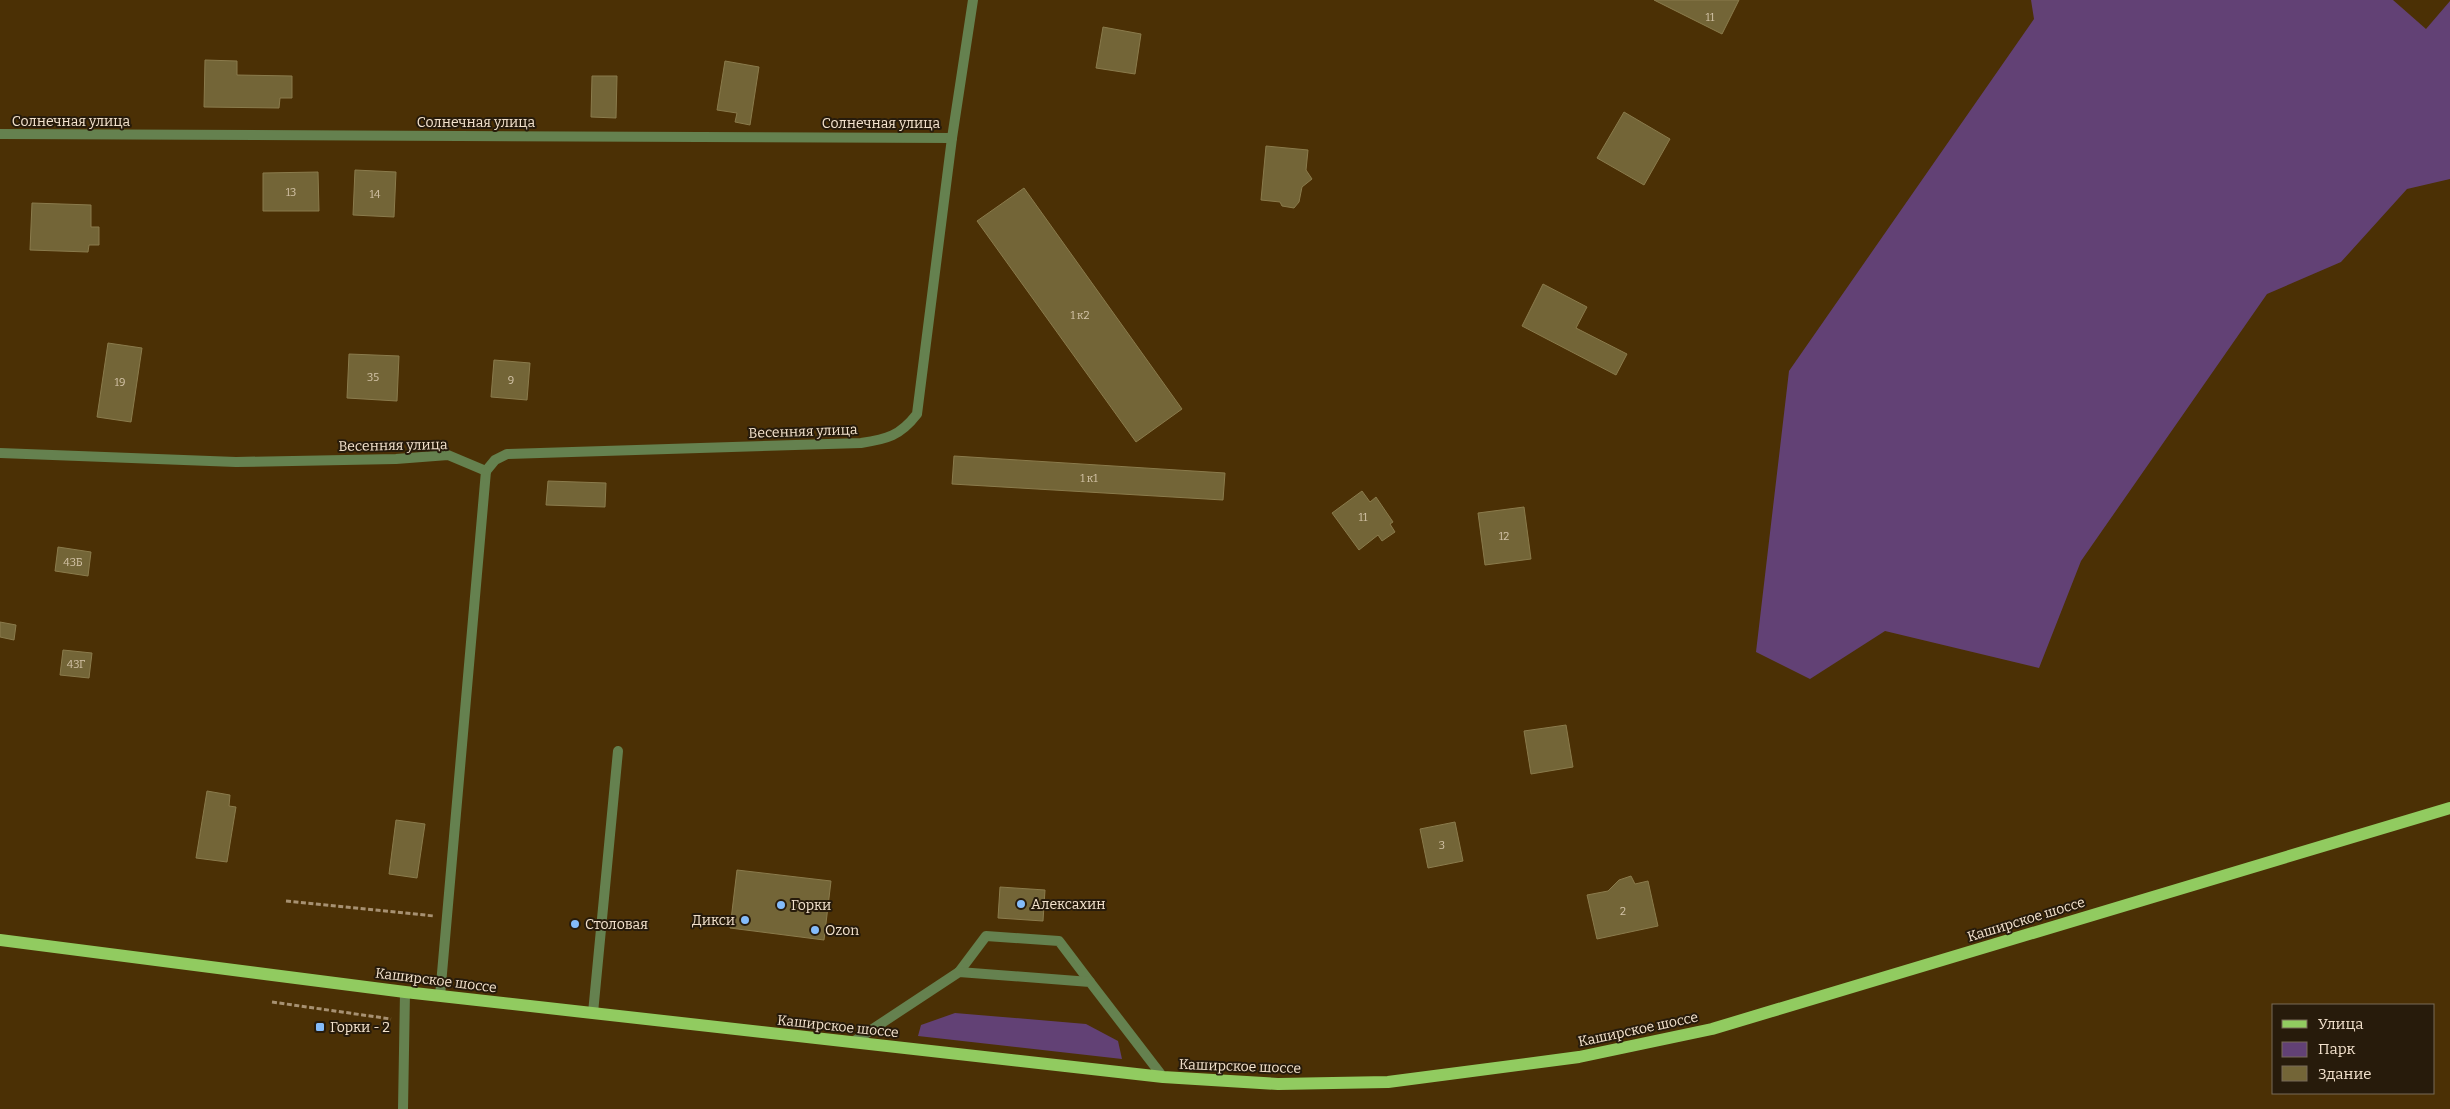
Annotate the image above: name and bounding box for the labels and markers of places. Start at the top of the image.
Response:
place label: Алексахин [1031,896,1105,913]
place label: Горки [791,897,831,914]
marker: Алексахин [1015,898,1027,910]
marker: Горки [775,899,787,911]
place label: Дикси [692,912,735,929]
marker: Дикси [739,914,751,926]
place label: Столовая [585,916,648,933]
marker: Столовая [569,918,581,930]
place label: Ozon [825,922,859,939]
marker: Ozon [809,924,821,936]
place label: Горки - 2 [330,1019,390,1036]
marker: Горки - 2 [314,1021,326,1033]

